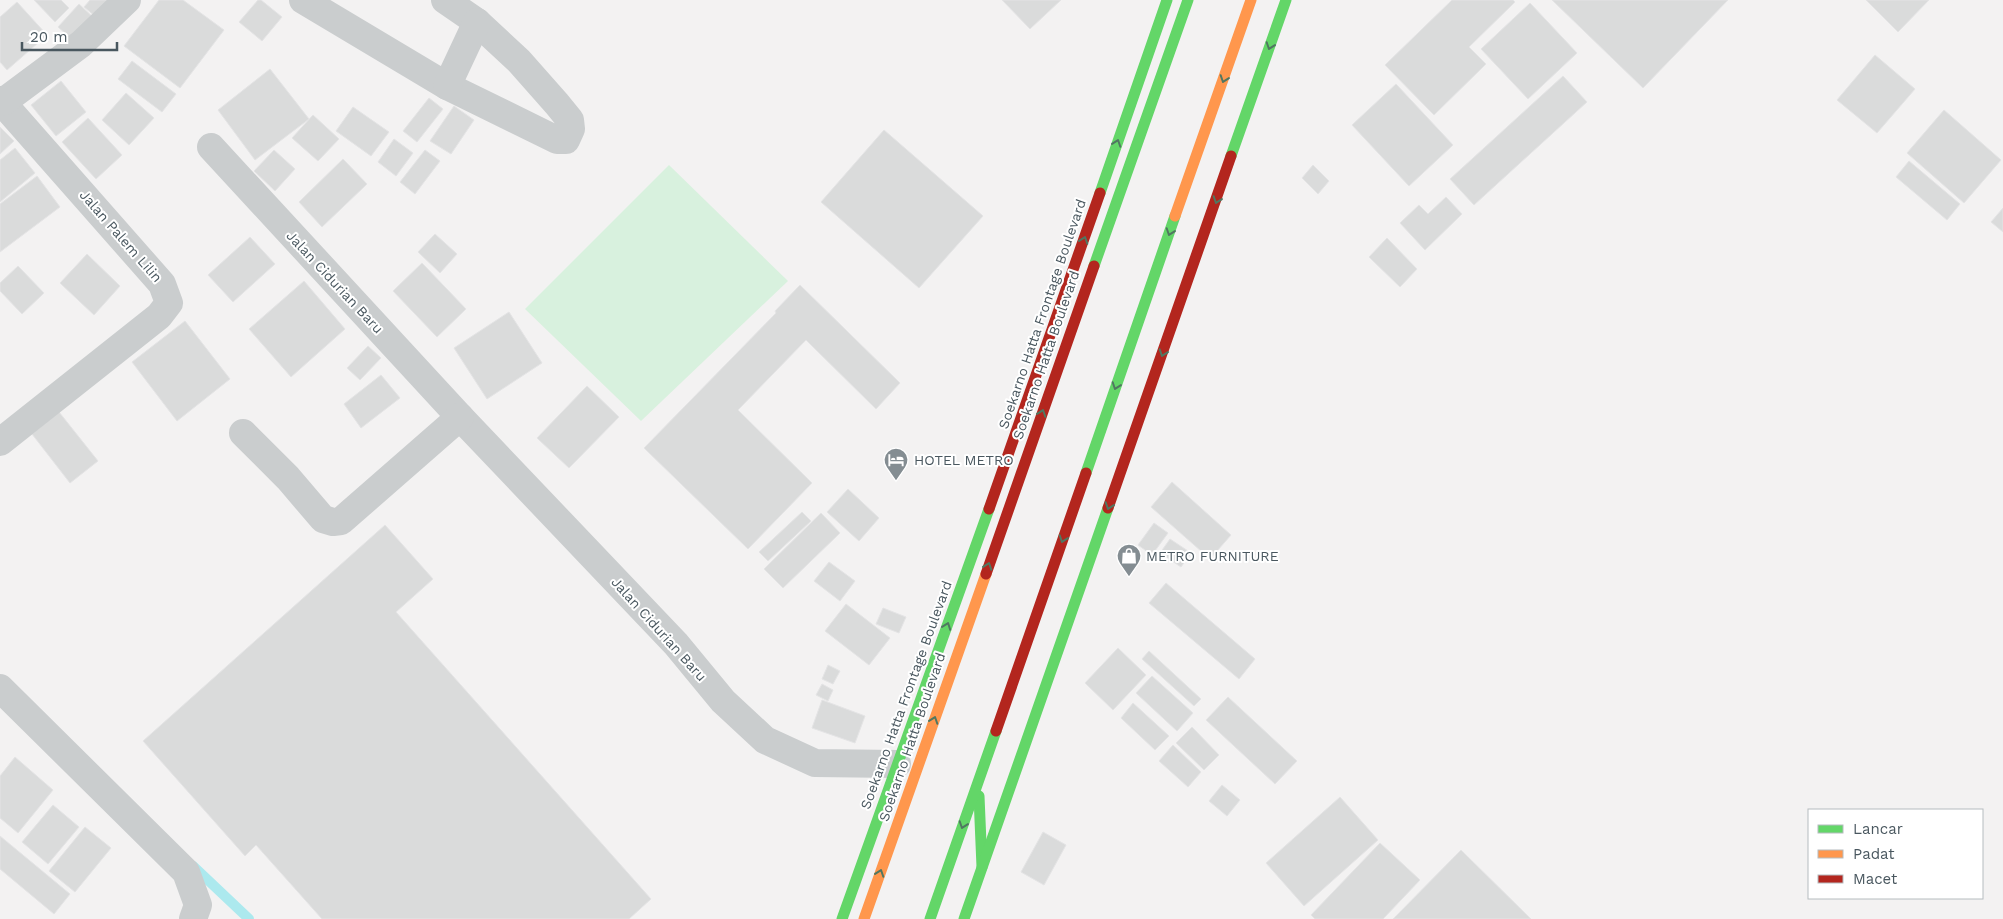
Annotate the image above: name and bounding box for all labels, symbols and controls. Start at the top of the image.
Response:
scale bar [22,20,118,52]
text: 20 m [30,28,68,46]
one-way arrow [1266,41,1276,50]
one-way arrow [1219,74,1229,83]
one-way arrow [1111,139,1121,148]
street label: Jalan Palem Lilin [77,187,165,285]
one-way arrow [1213,195,1223,203]
street label: Soekarno Hatta Frontage Boulevard [995,197,1089,431]
street label: Jalan Cidurian Baru [283,227,387,337]
one-way arrow [1166,228,1176,236]
one-way arrow [1078,236,1088,244]
street label: Soekarno Hatta Boulevard [1010,269,1082,441]
one-way arrow [1159,348,1169,357]
one-way arrow [1112,381,1122,390]
one-way arrow [1036,409,1046,418]
hotel icon: HOTEL METRO [883,447,909,481]
place label: HOTEL METRO [914,452,1014,468]
one-way arrow [1105,502,1115,510]
one-way arrow [1059,535,1069,543]
shop icon: METRO FURNITURE [1116,543,1142,577]
place label: METRO FURNITURE [1146,548,1279,564]
one-way arrow [982,563,992,571]
street label: Jalan Cidurian Baru [608,574,710,684]
street label: Soekarno Hatta Frontage Boulevard [857,579,955,811]
one-way arrow [941,622,951,631]
street label: Soekarno Hatta Boulevard [876,651,948,823]
one-way arrow [928,716,938,724]
legend [1808,809,1983,899]
text: Lancar [1853,820,1903,838]
one-way arrow [959,821,969,829]
text: Padat [1853,845,1895,863]
one-way arrow [874,869,884,878]
text: Macet [1853,870,1898,888]

